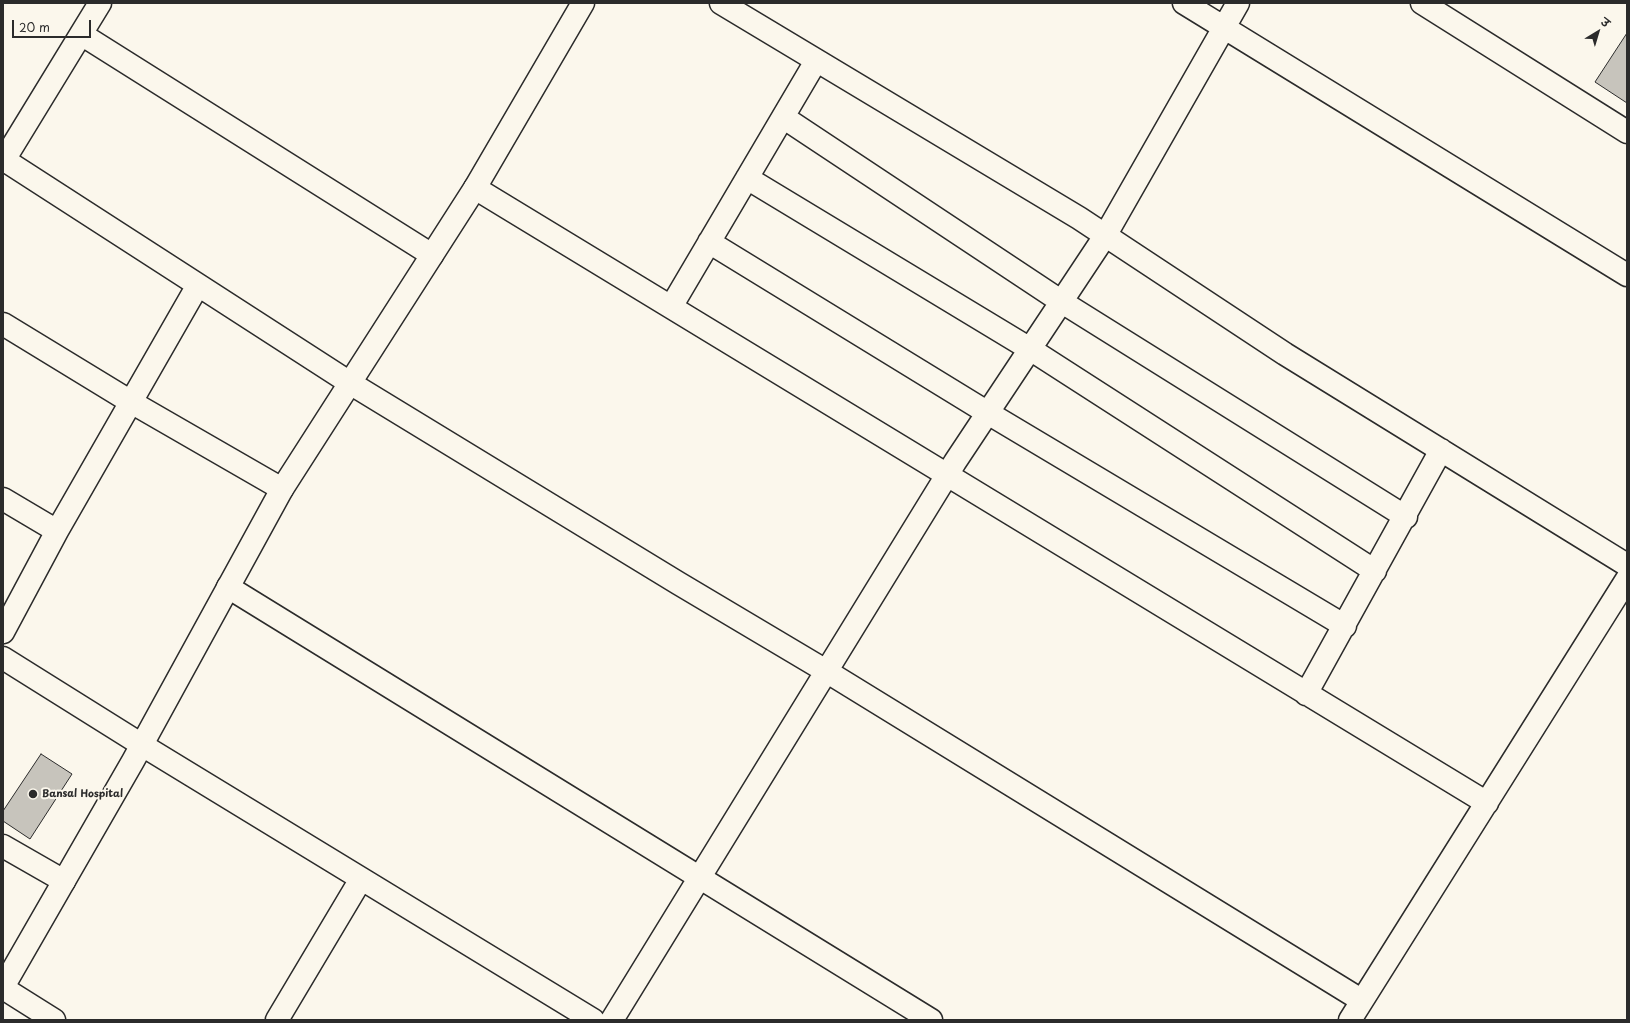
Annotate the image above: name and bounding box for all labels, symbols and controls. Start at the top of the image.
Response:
scale bar [14,12,93,38]
north arrow [1578,12,1618,52]
text: उ [1598,13,1614,31]
text: 20 m [19,18,50,36]
marker: Bansal Hospital [27,788,39,800]
place label: Bansal Hospital [42,788,123,800]

